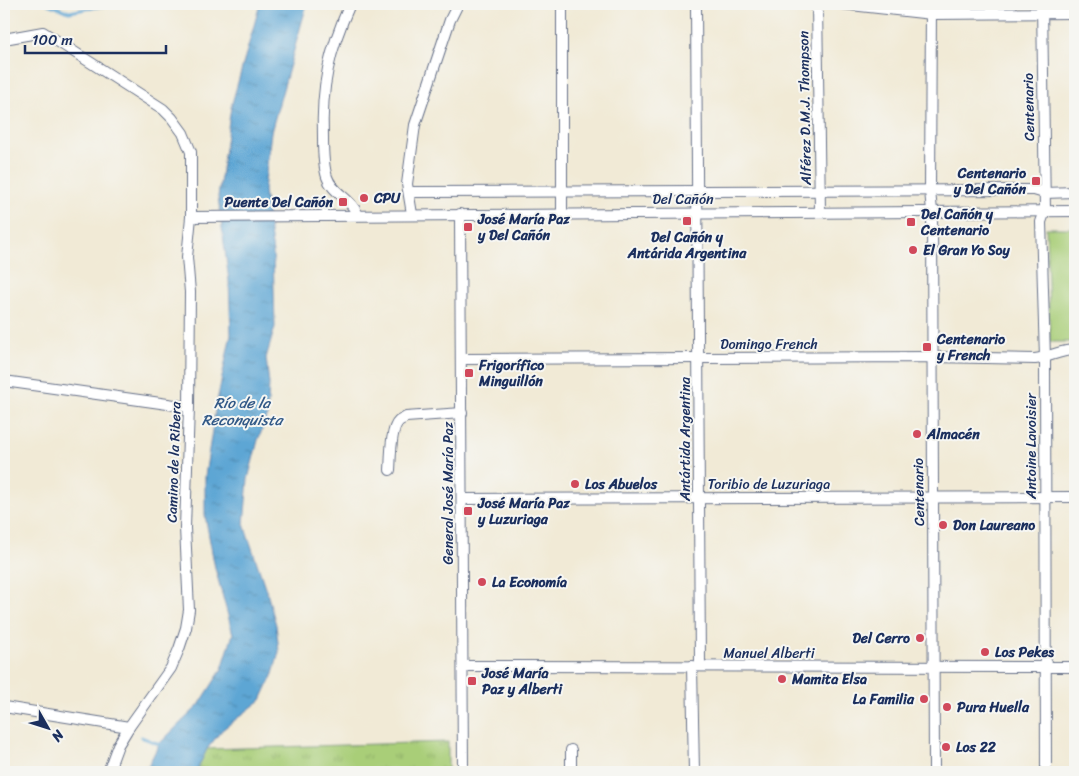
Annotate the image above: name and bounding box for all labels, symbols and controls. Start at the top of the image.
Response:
scale bar [25,22,166,54]
text: 100 m [32,27,73,53]
street label: Alférez D.M.J. Thompson [791,30,819,186]
street label: Centenario [1016,73,1042,141]
place label: Centenario y Del Cañón [953,161,1027,202]
marker: Centenario y Del Cañón [1030,175,1042,187]
place label: CPU [373,186,401,211]
street label: Del Cañón [652,187,714,212]
place label: Puente Del Cañón [225,190,333,215]
marker: CPU [358,192,370,204]
marker: Puente Del Cañón [337,196,349,208]
place label: Del Cañón y Centenario [920,202,994,243]
place label: José María Paz y Del Cañón [477,207,570,248]
marker: Del Cañón y Antárida Argentina [681,215,693,227]
marker: Del Cañón y Centenario [905,216,917,228]
marker: José María Paz y Del Cañón [462,221,474,233]
place label: Del Cañón y Antárida Argentina [627,225,747,266]
place label: El Gran Yo Soy [923,238,1010,263]
marker: El Gran Yo Soy [907,244,919,256]
place label: Centenario y French [936,327,1006,368]
street label: Domingo French [720,332,818,357]
marker: Centenario y French [921,341,933,353]
place label: Frigorífico Minguillón [478,353,544,394]
marker: Frigorífico Minguillón [463,367,475,379]
street label: Antártida Argentina [673,376,698,502]
water label: Río de la Reconquista [202,390,285,433]
street label: Antoine Lavoisier [1019,392,1044,500]
street label: Camino de la Ribera [159,400,189,523]
street label: General José María Paz [436,421,461,564]
place label: Almacén [926,422,980,447]
marker: Almacén [911,428,923,440]
street label: Centenario [906,458,932,526]
place label: Los Abuelos [585,472,658,497]
street label: Toribio de Luzuriaga [708,472,830,497]
marker: Los Abuelos [569,478,581,490]
place label: José María Paz y Luzuriaga [477,491,570,532]
marker: José María Paz y Luzuriaga [462,505,474,517]
place label: Don Laureano [953,513,1035,538]
marker: Don Laureano [937,519,949,531]
place label: La Economía [492,570,567,595]
marker: La Economía [476,576,488,588]
place label: Del Cerro [852,626,910,651]
marker: Del Cerro [914,632,926,644]
place label: Los Pekes [995,640,1054,665]
street label: Manuel Alberti [723,641,816,666]
marker: Los Pekes [979,646,991,658]
place label: José María Paz y Alberti [481,661,563,702]
place label: Mamita Elsa [791,667,867,692]
marker: Mamita Elsa [776,673,788,685]
marker: José María Paz y Alberti [466,675,478,687]
place label: La Familia [853,687,915,712]
marker: La Familia [918,693,930,705]
place label: Pura Huella [957,695,1030,720]
marker: Pura Huella [941,701,953,713]
north arrow [22,704,72,754]
text: N [45,723,71,748]
place label: Los 22 [956,735,997,760]
marker: Los 22 [940,741,952,753]

